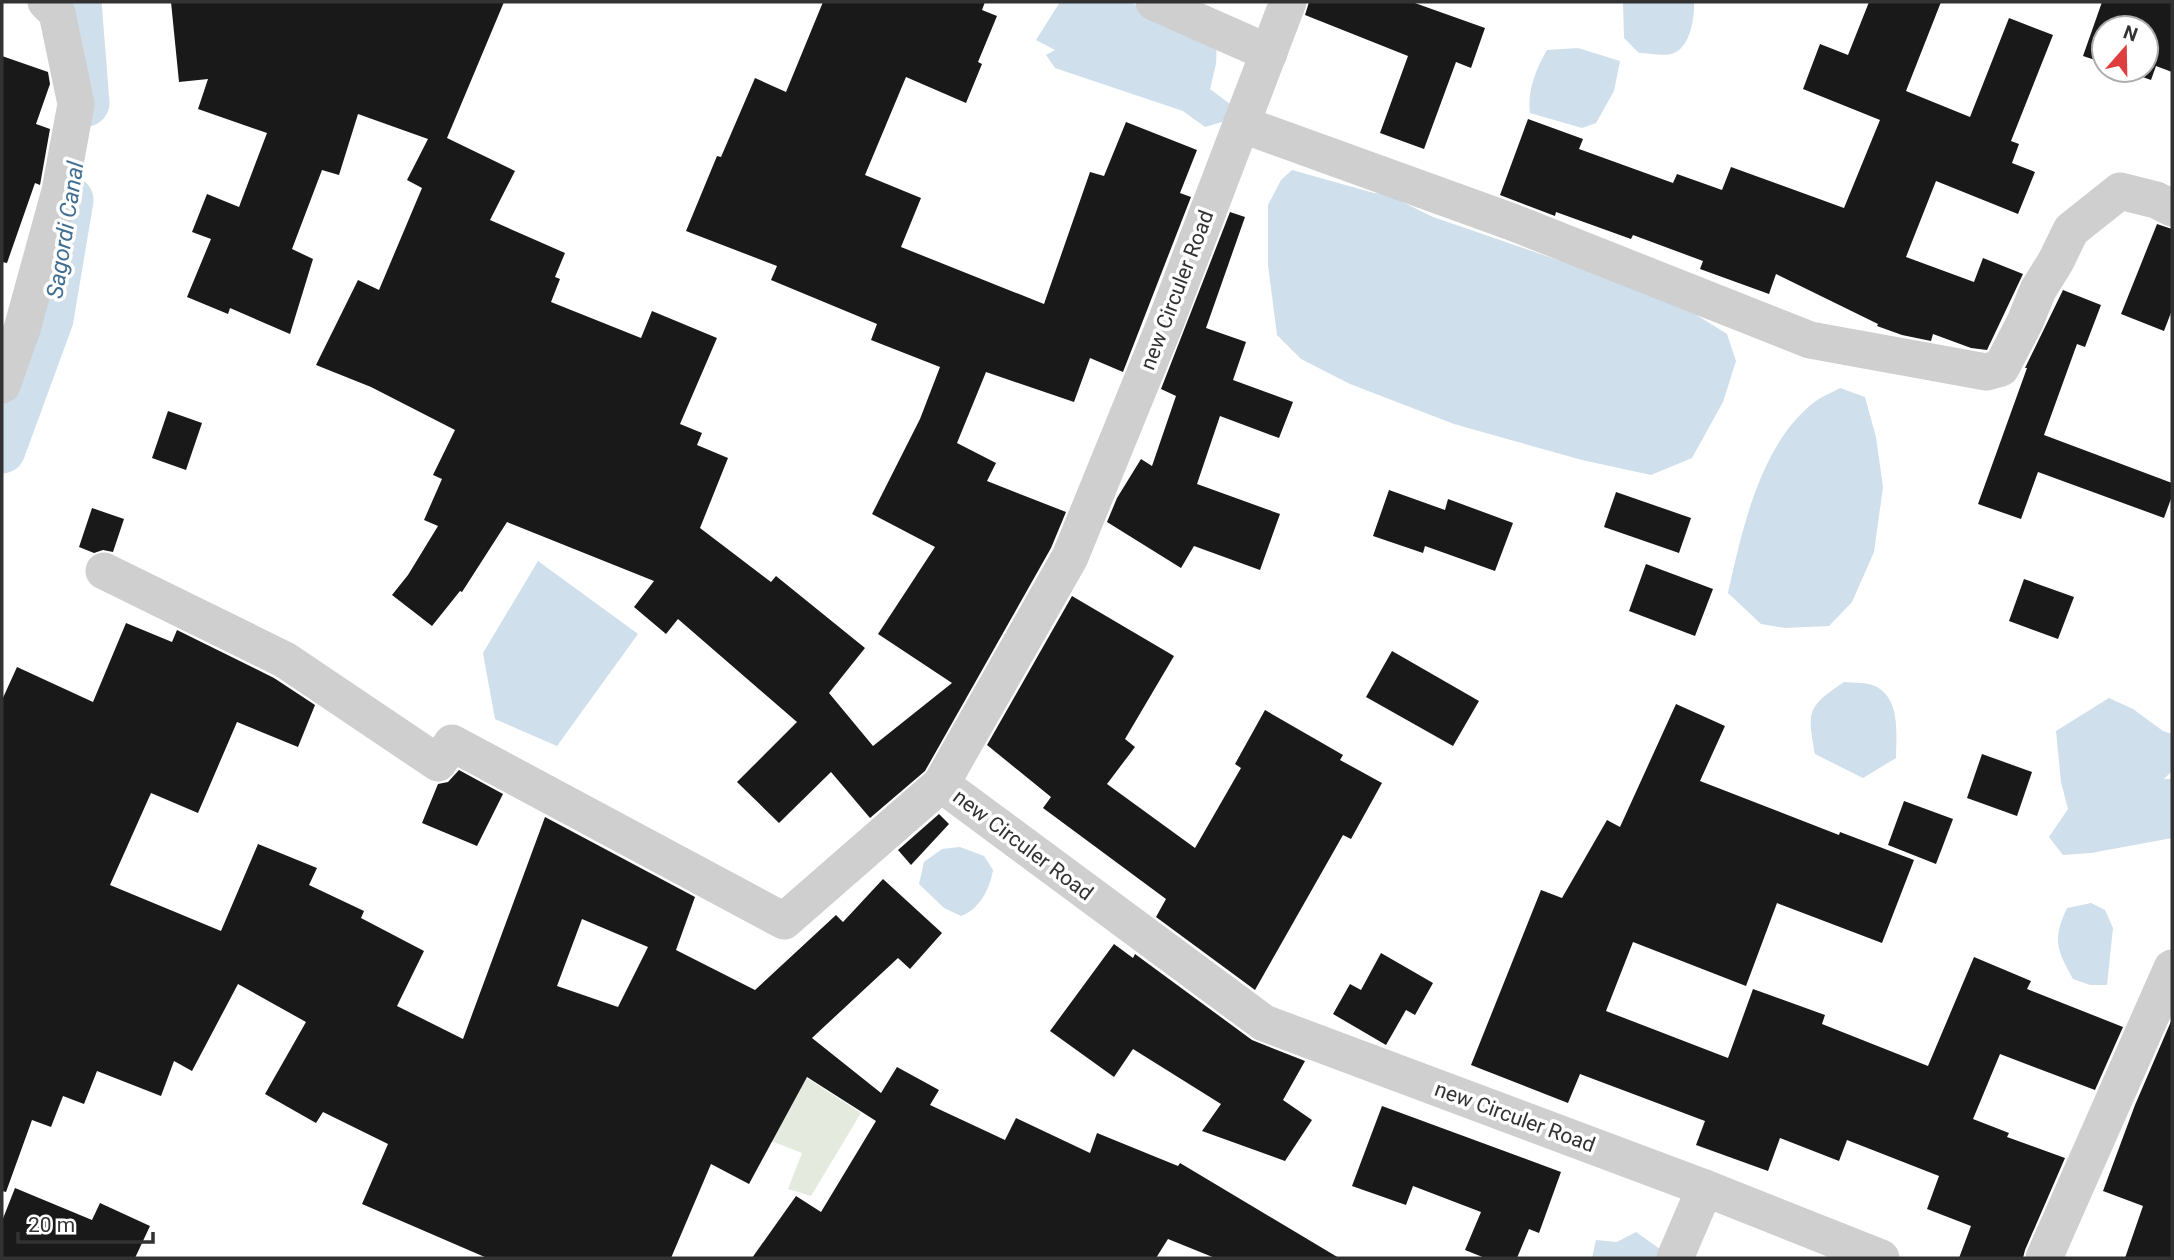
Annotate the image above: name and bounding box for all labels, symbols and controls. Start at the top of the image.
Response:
north arrow [2090,14,2160,84]
text: N [2120,20,2141,47]
water label: Sagordi Canal [41,159,90,300]
street label: new Circuler Road [1136,207,1218,373]
street label: new Circuler Road [948,785,1098,905]
street label: new Circuler Road [1432,1077,1598,1157]
scale bar [18,1200,152,1244]
text: 20 m [28,1213,75,1237]

